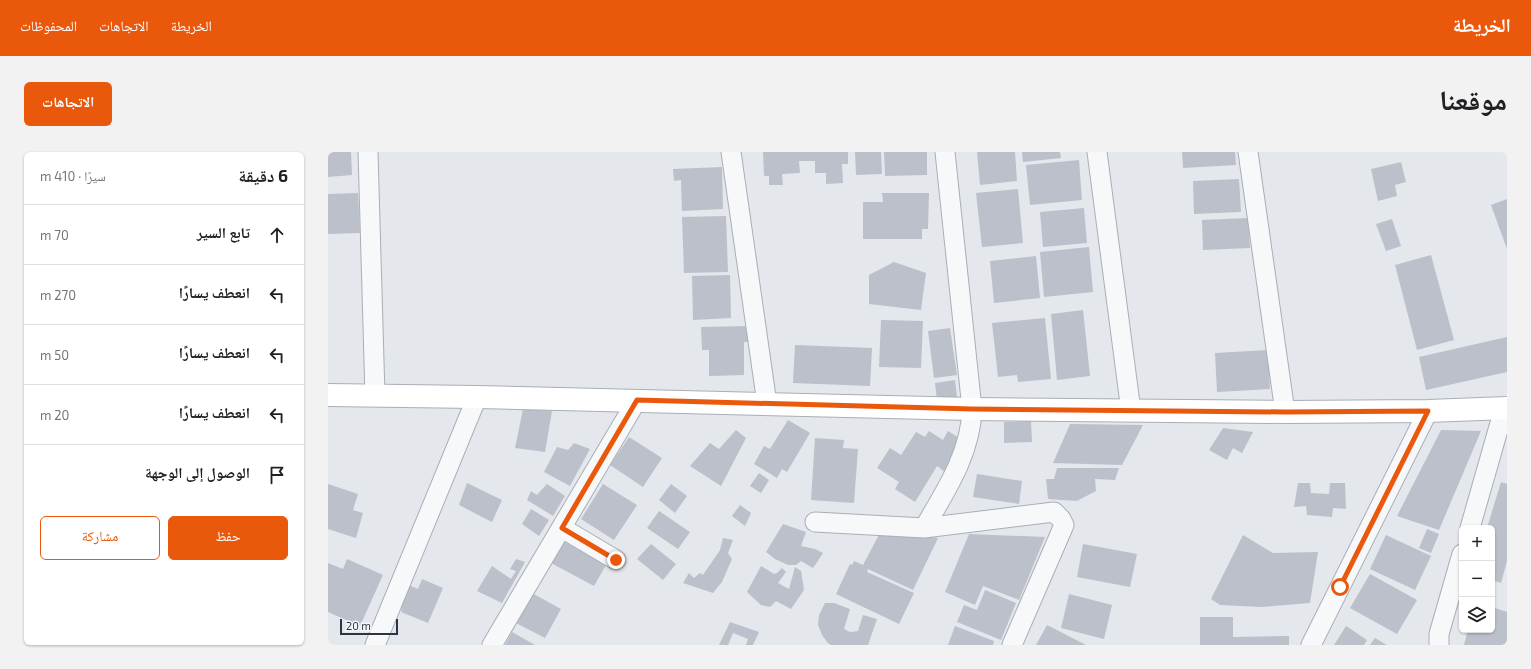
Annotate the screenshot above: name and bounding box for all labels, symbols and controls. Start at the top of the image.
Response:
text: الخريطة [1453,13,1511,36]
text: المحفوظات [20,17,77,34]
text: الاتجاهات [99,17,149,34]
text: الخريطة [171,17,212,34]
button: الاتجاهات [24,82,112,126]
text: موقعنا [1439,82,1507,116]
text: 6 دقيقة [239,165,288,185]
text: سيرًا · 410 m [40,168,106,184]
text: تابع السير [197,223,250,241]
icon: ahead [266,224,288,246]
text: 70 m [40,227,69,243]
text: انعطف يسارًا [179,283,250,301]
icon: left [266,284,288,306]
text: 270 m [40,287,76,303]
text: انعطف يسارًا [179,343,250,361]
icon: left [266,344,288,366]
text: 50 m [40,347,69,363]
text: انعطف يسارًا [179,403,250,421]
icon: left [266,404,288,426]
text: 20 m [40,407,69,423]
text: الوصول إلى الوجهة [145,463,250,481]
icon: arrive [266,464,288,486]
button: مشاركة [40,516,160,560]
button: حفظ [168,516,288,560]
map controls [1459,525,1495,633]
button: + [1459,525,1495,561]
route end [607,551,625,569]
button: − [1459,561,1495,597]
route start [1331,578,1349,596]
button: layers [1459,597,1495,633]
scale bar [340,617,398,636]
text: 20 m [346,619,371,632]

